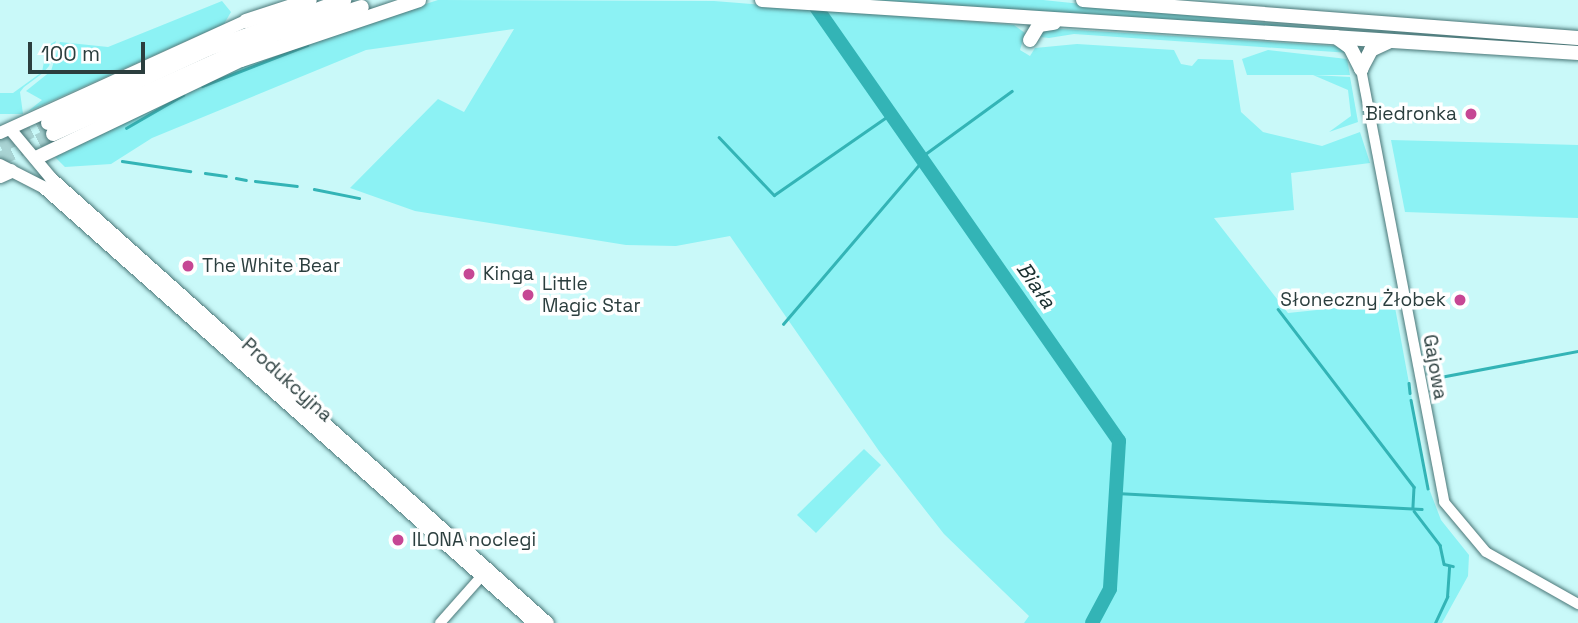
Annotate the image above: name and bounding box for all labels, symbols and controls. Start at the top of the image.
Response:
scale bar [32,28,149,72]
text: 100 m [41,40,100,67]
place label: Biedronka [1365,103,1457,125]
marker: Biedronka [1463,106,1479,122]
place label: The White Bear [202,255,340,277]
water label: Biała [1011,257,1061,313]
marker: The White Bear [180,258,196,274]
place label: Kinga [483,263,534,285]
marker: Kinga [461,266,477,282]
place label: Little Magic Star [542,273,641,317]
marker: Little Magic Star [520,287,536,303]
place label: Słoneczny Żłobek [1280,289,1446,311]
marker: Słoneczny Żłobek [1452,292,1468,308]
street label: Produkcyjna [237,333,337,427]
street label: Gajowa [1418,333,1452,401]
place label: ILONA noclegi [412,529,536,551]
marker: ILONA noclegi [390,532,406,548]

